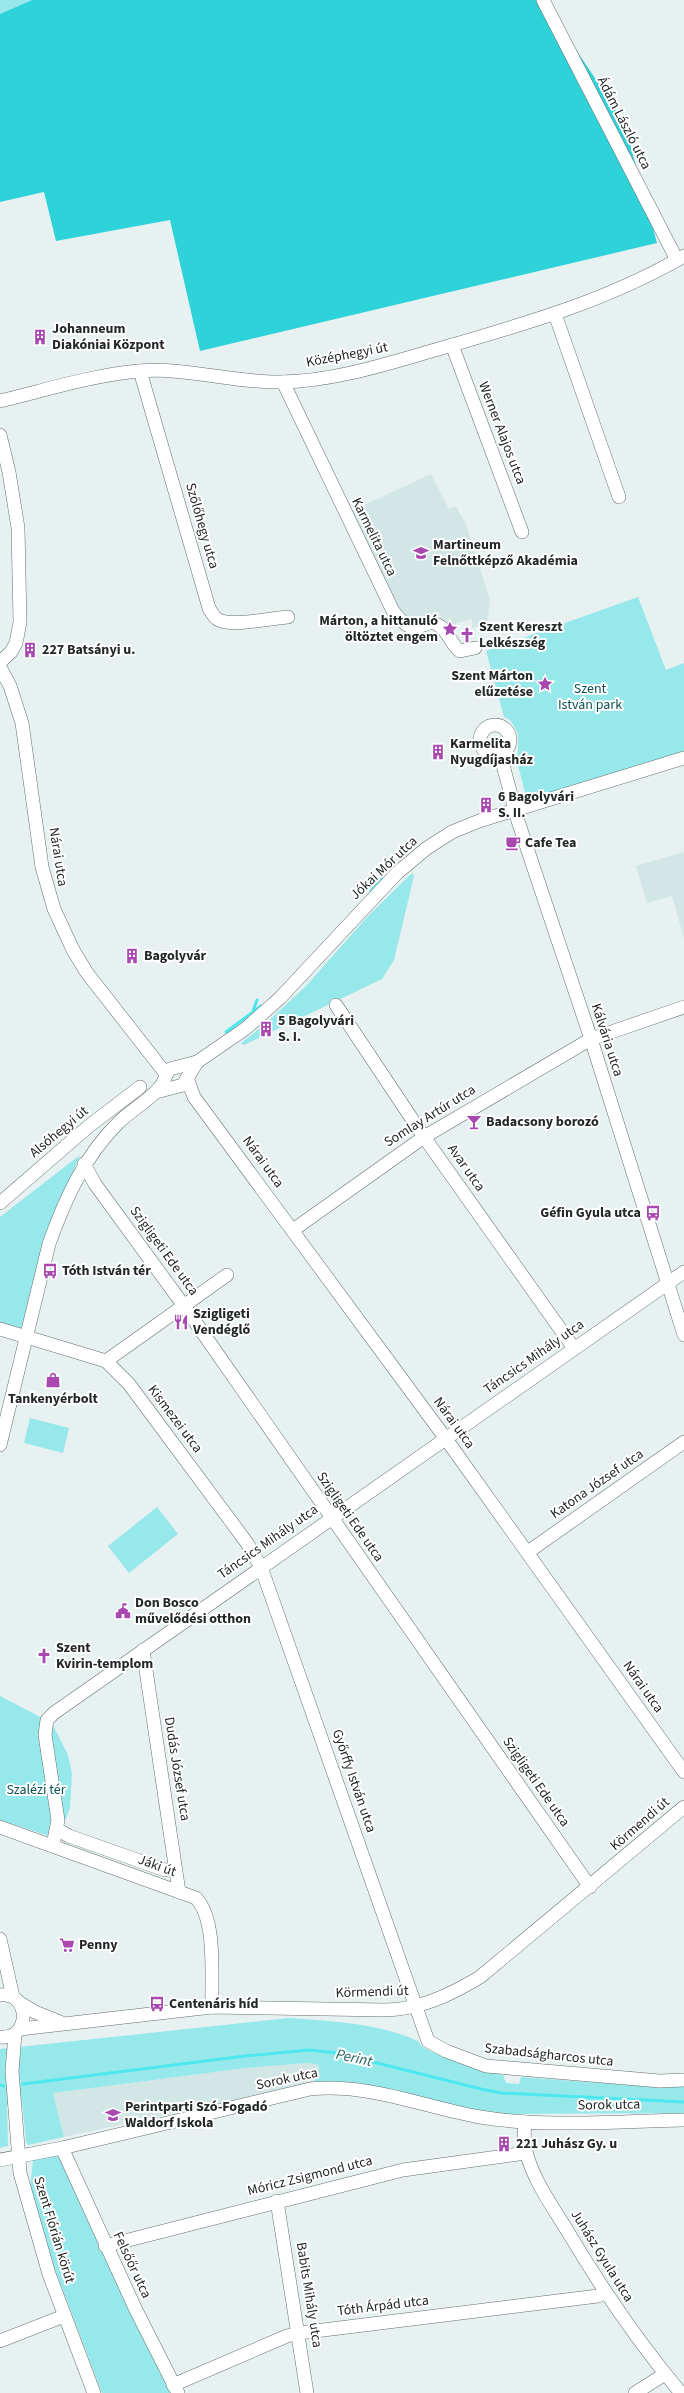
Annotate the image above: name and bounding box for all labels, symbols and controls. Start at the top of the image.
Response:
street label: Ádám László utca [592,73,656,173]
place label: Johanneum Diakóniai Központ [52,319,165,355]
building icon: Johanneum Diakóniai Központ [31,328,49,346]
street label: Középhegyi út [304,337,390,373]
street label: Werner Alajos utca [473,379,531,487]
street label: Szőlőhegy utca [180,481,224,571]
street label: Karmelita utca [346,494,402,580]
place label: Martineum Felnőttképző Akadémia [433,535,578,571]
school or university icon: Martineum Felnőttképző Akadémia [412,544,430,562]
place label: Márton, a hittanuló öltöztet engem [319,611,438,647]
place label: Szent Kereszt Lelkészség [479,617,563,653]
place icon: Márton, a hittanuló öltöztet engem [441,620,459,638]
church icon: Szent Kereszt Lelkészség [458,626,476,644]
place label: 227 Batsányi u. [42,640,136,660]
building icon: 227 Batsányi u. [21,641,39,659]
place label: Szent Márton elűzetése [451,666,533,702]
place icon: Szent Márton elűzetése [536,675,554,693]
park label: Szent István park [558,679,622,715]
place label: Karmelita Nyugdíjasház [450,734,534,770]
building icon: Karmelita Nyugdíjasház [429,743,447,761]
place label: 6 Bagolyvári S. II. [498,787,574,823]
building icon: 6 Bagolyvári S. II. [477,796,495,814]
street label: Nárai utca [43,826,73,888]
street label: Jókai Mór utca [346,832,422,904]
place label: Cafe Tea [525,833,576,853]
cafe icon: Cafe Tea [504,834,522,852]
place label: Bagolyvár [144,946,207,966]
building icon: Bagolyvár [123,947,141,965]
street label: Kálvária utca [586,1001,628,1079]
place label: 5 Bagolyvári S. I. [278,1011,354,1047]
building icon: 5 Bagolyvári S. I. [257,1020,275,1038]
street label: Somlay Artúr utca [380,1080,480,1152]
street label: Alsóhegyi út [25,1101,93,1163]
place label: Badacsony borozó [486,1112,599,1132]
bar icon: Badacsony borozó [465,1113,483,1131]
street label: Nárai utca [237,1132,289,1192]
street label: Avar utca [442,1140,490,1196]
street label: Szigligeti Ede utca [125,1202,203,1300]
place label: Géfin Gyula utca [540,1203,641,1223]
bus stop icon: Géfin Gyula utca [644,1204,662,1222]
place label: Tóth István tér [62,1261,151,1281]
bus stop icon: Tóth István tér [41,1262,59,1280]
place label: Szigligeti Vendéglő [192,1304,250,1340]
restaurant icon: Szigligeti Vendéglő [172,1313,190,1331]
street label: Táncsics Mihály utca [480,1315,588,1399]
shop icon: Tankenyérbolt [44,1371,62,1389]
street label: Kismezei utca [143,1381,207,1457]
place label: Tankenyérbolt [8,1389,99,1409]
street label: Nárai utca [428,1393,480,1453]
street label: Katona József utca [546,1444,648,1524]
street label: Szigligeti Ede utca [311,1468,389,1566]
street label: Táncsics Mihály utca [214,1500,322,1584]
place label: Don Bosco művelődési otthon [135,1593,251,1629]
public building icon: Don Bosco művelődési otthon [114,1602,132,1620]
place label: Szent Kvirin-templom [56,1638,153,1674]
church icon: Szent Kvirin-templom [35,1647,53,1665]
street label: Nárai utca [618,1657,668,1717]
street label: Dudás József utca [159,1716,195,1822]
street label: Győrffy István utca [327,1727,381,1835]
street label: Szigligeti Ede utca [497,1733,575,1831]
park label: Szalézi tér [6,1780,66,1800]
street label: Körmendi út [606,1792,674,1856]
street label: Jáki út [135,1850,179,1882]
place label: Penny [79,1935,118,1955]
supermarket icon: Penny [58,1936,76,1954]
street label: Körmendi út [335,1981,409,2003]
place label: Centenáris híd [169,1994,258,2014]
bus stop icon: Centenáris híd [148,1995,166,2013]
street label: Szabadságharcos utca [483,2038,615,2072]
water label: Perint [334,2044,375,2072]
street label: Sorok utca [254,2063,320,2095]
street label: Sorok utca [578,2094,640,2116]
place label: Perintparti Szó-Fogadó Waldorf Iskola [125,2097,268,2133]
school or university icon: Perintparti Szó-Fogadó Waldorf Iskola [104,2106,122,2124]
place label: 221 Juhász Gy. u [516,2134,617,2154]
building icon: 221 Juhász Gy. u [495,2135,513,2153]
street label: Móricz Zsigmond utca [245,2151,375,2201]
street label: Szent Flórián körút [28,2174,80,2286]
street label: Juhász Gyula utca [566,2206,638,2306]
street label: Felsőőr utca [108,2228,156,2302]
street label: Babits Mihály utca [291,2241,327,2349]
street label: Tóth Árpád utca [336,2290,430,2322]

